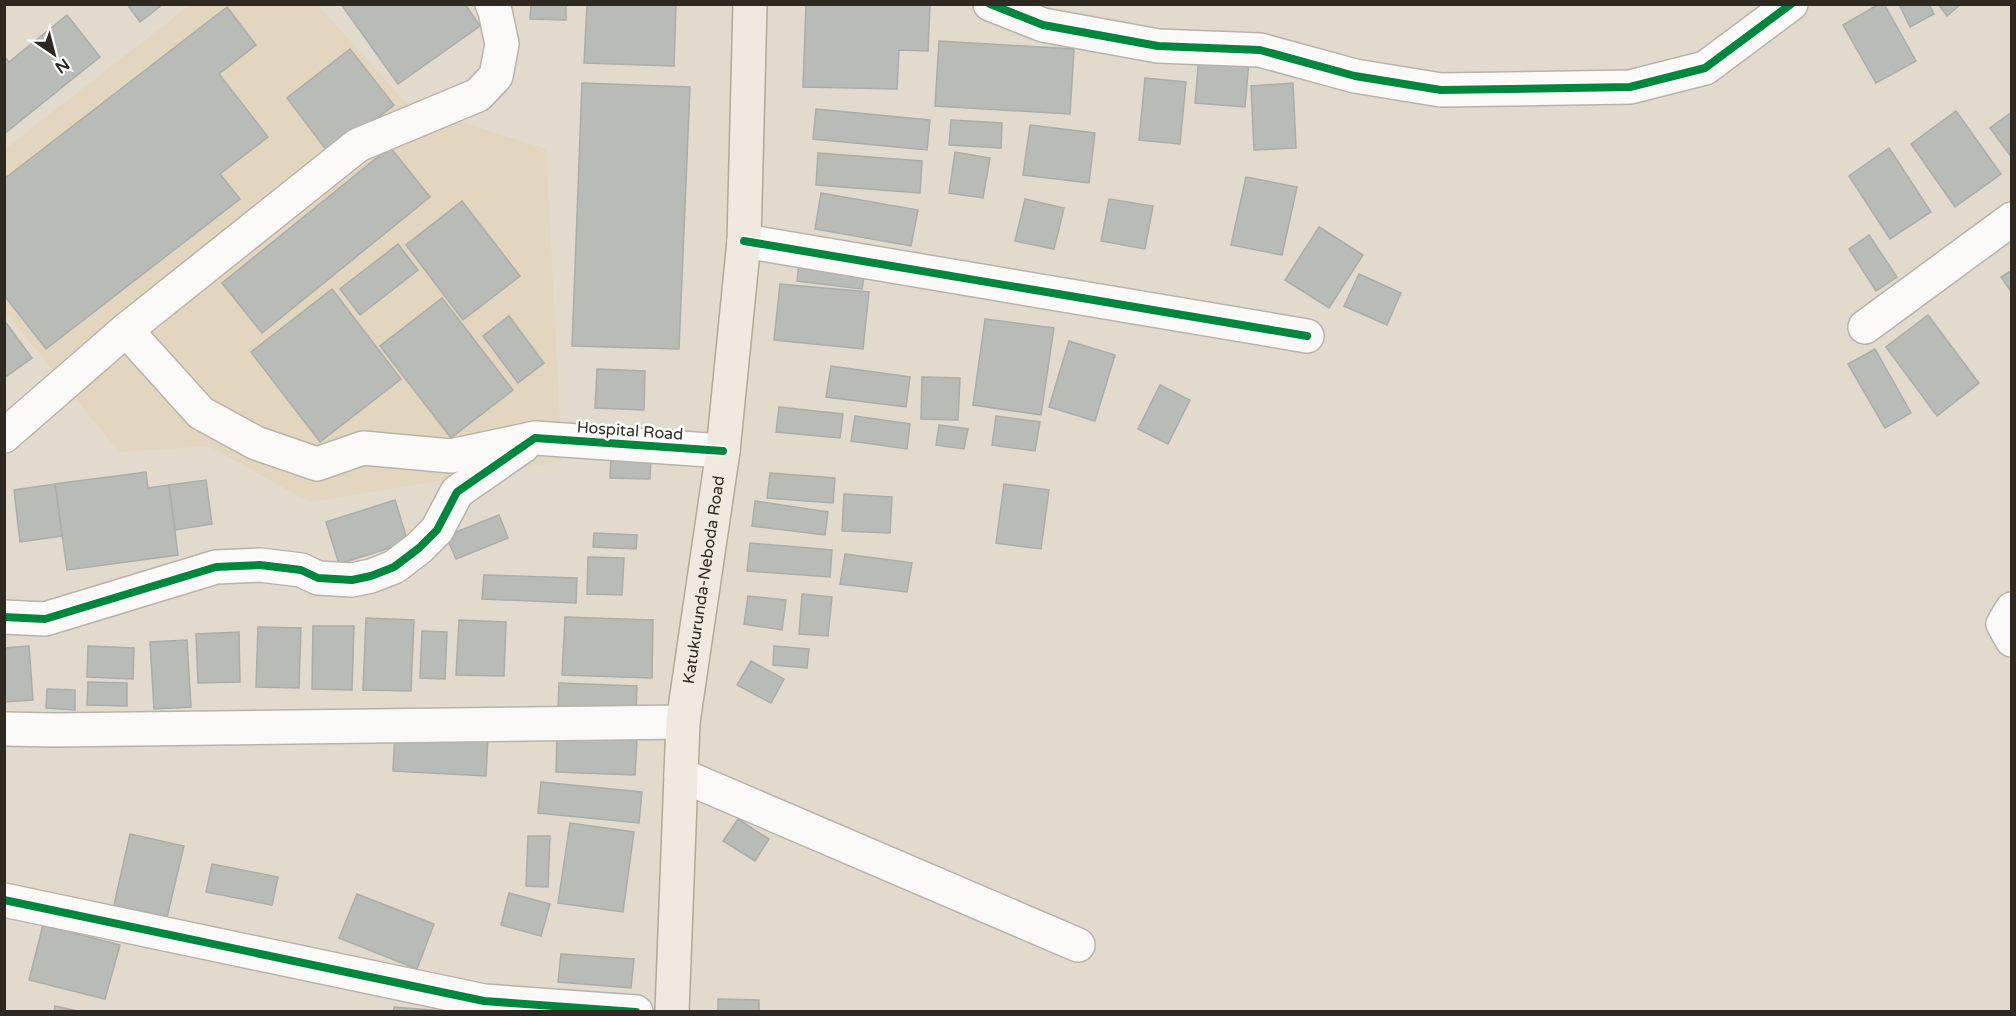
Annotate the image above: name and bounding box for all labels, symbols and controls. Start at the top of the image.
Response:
north arrow [24,24,84,84]
text: N [51,54,73,77]
street label: Hospital Road [576,417,684,445]
street label: Katukurunda-Neboda Road [679,474,729,685]

